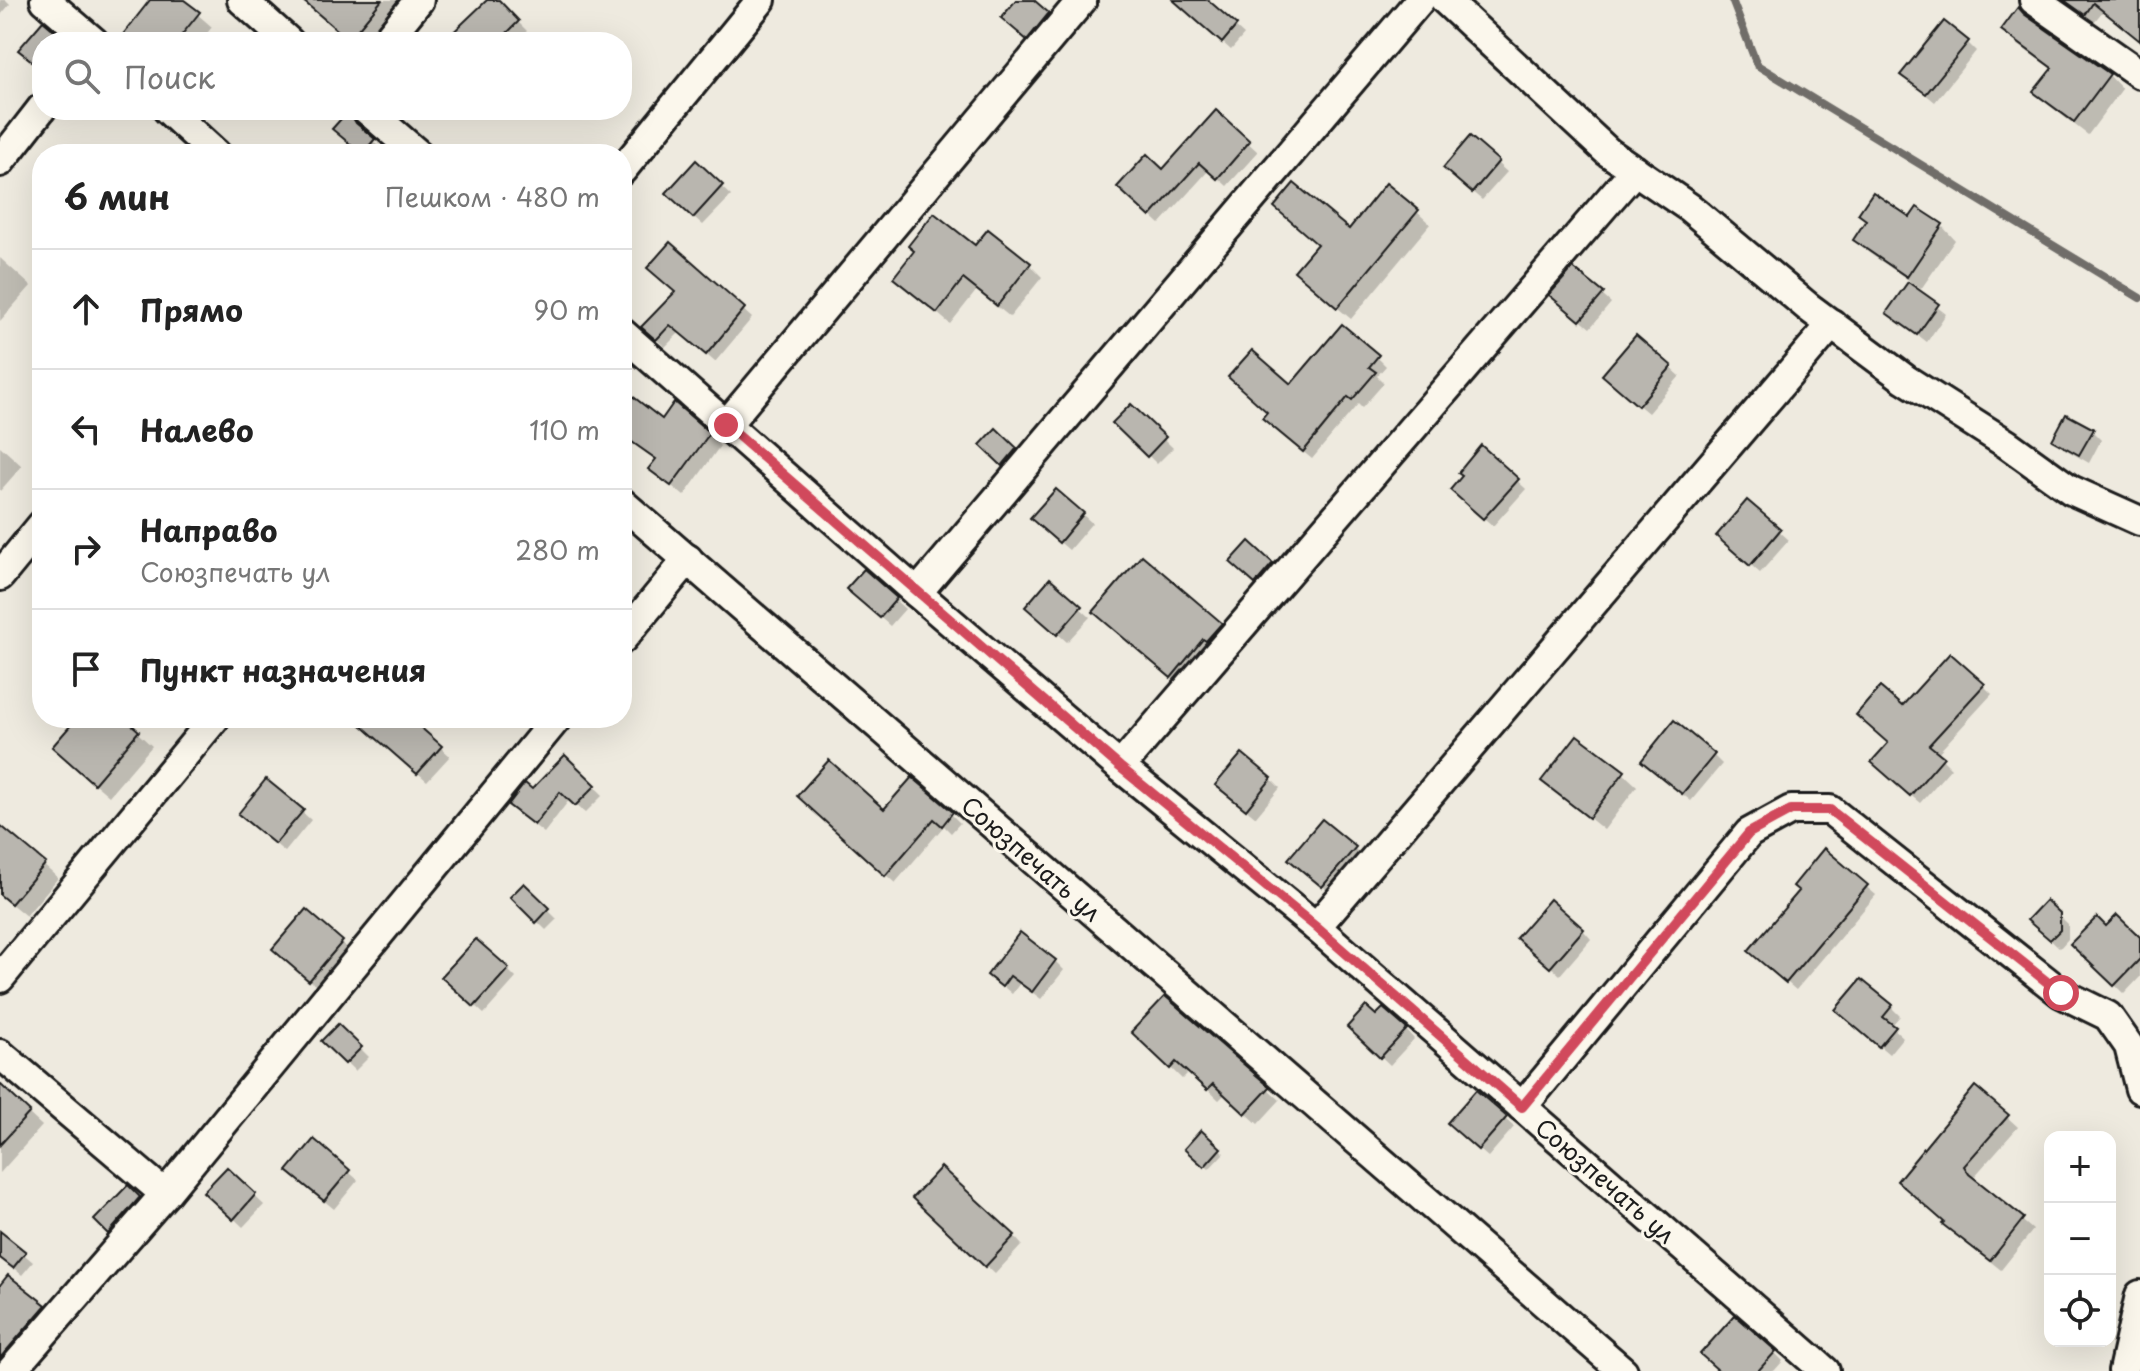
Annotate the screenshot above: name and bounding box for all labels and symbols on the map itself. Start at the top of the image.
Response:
route end [708,407,744,443]
street label: Союзпечать ул [954,787,1110,929]
route start [2043,975,2079,1011]
street label: Союзпечать ул [1528,1109,1684,1251]

